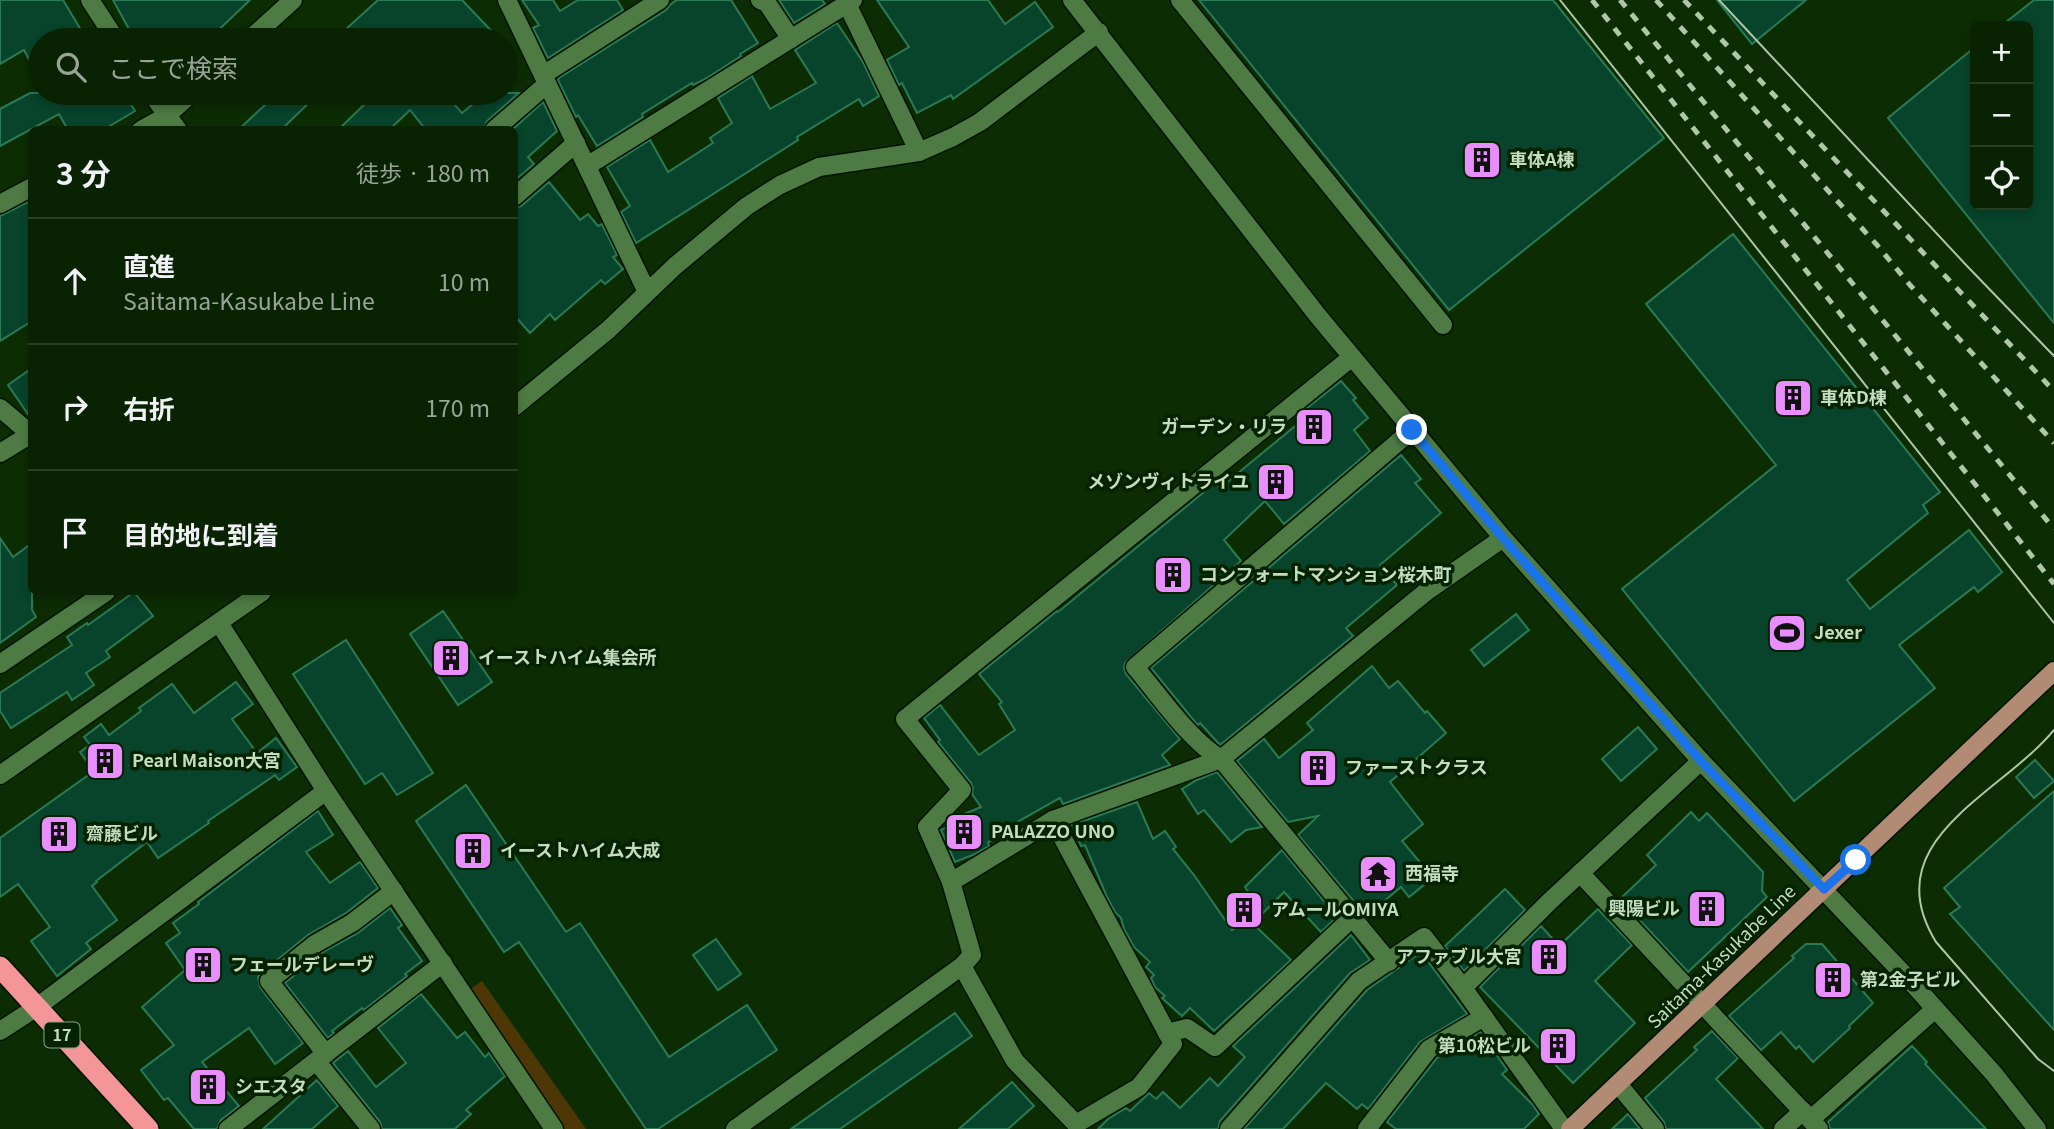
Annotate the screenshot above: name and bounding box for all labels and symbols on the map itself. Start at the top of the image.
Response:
building icon: 車体A棟 [1461,139,1503,181]
place label: 車体A棟 [1509,145,1575,171]
building icon: 車体D棟 [1772,377,1814,419]
place label: 車体D棟 [1820,383,1887,409]
building icon: ガーデン・リラ [1293,406,1335,448]
place label: ガーデン・リラ [1161,412,1287,438]
route end [1396,414,1427,445]
building icon: メゾンヴィトライユ [1255,461,1297,503]
place label: メゾンヴィトライユ [1087,467,1249,493]
building icon: コンフォートマンション桜木町 [1152,554,1194,596]
place label: コンフォートマンション桜木町 [1200,560,1451,586]
sports icon: Jexer [1766,612,1808,654]
place label: Jexer [1814,618,1862,644]
building icon: イーストハイム集会所 [430,637,472,679]
place label: イーストハイム集会所 [478,643,656,669]
building icon: Pearl Maison大宮 [84,740,126,782]
place label: Pearl Maison大宮 [132,746,281,772]
building icon: ファーストクラス [1297,747,1339,789]
place label: ファーストクラス [1345,753,1488,779]
building icon: PALAZZO UNO [943,811,985,853]
building icon: 齋藤ビル [38,813,80,855]
place label: PALAZZO UNO [991,817,1115,843]
place label: 齋藤ビル [86,819,158,845]
building icon: イーストハイム大成 [452,830,494,872]
place label: イーストハイム大成 [500,836,660,862]
route start [1840,844,1871,875]
temple icon: 西福寺 [1357,853,1399,895]
place label: 西福寺 [1405,859,1459,885]
street label: Saitama-Kasukabe Line [1641,878,1801,1033]
building icon: 興陽ビル [1686,888,1728,930]
building icon: アムールOMIYA [1223,889,1265,931]
place label: 興陽ビル [1608,894,1680,920]
place label: アムールOMIYA [1271,895,1399,921]
building icon: アファブル大宮 [1528,936,1570,978]
place label: アファブル大宮 [1396,942,1522,968]
building icon: フェールデレーヴ [182,944,224,986]
place label: フェールデレーヴ [230,950,374,976]
building icon: 第2金子ビル [1812,959,1854,1001]
place label: 第2金子ビル [1860,965,1961,991]
road number: 17 [44,1023,80,1048]
building icon: 第10松ビル [1537,1025,1579,1067]
place label: 第10松ビル [1438,1031,1531,1057]
building icon: シエスタ [187,1066,229,1108]
place label: シエスタ [235,1072,307,1098]

